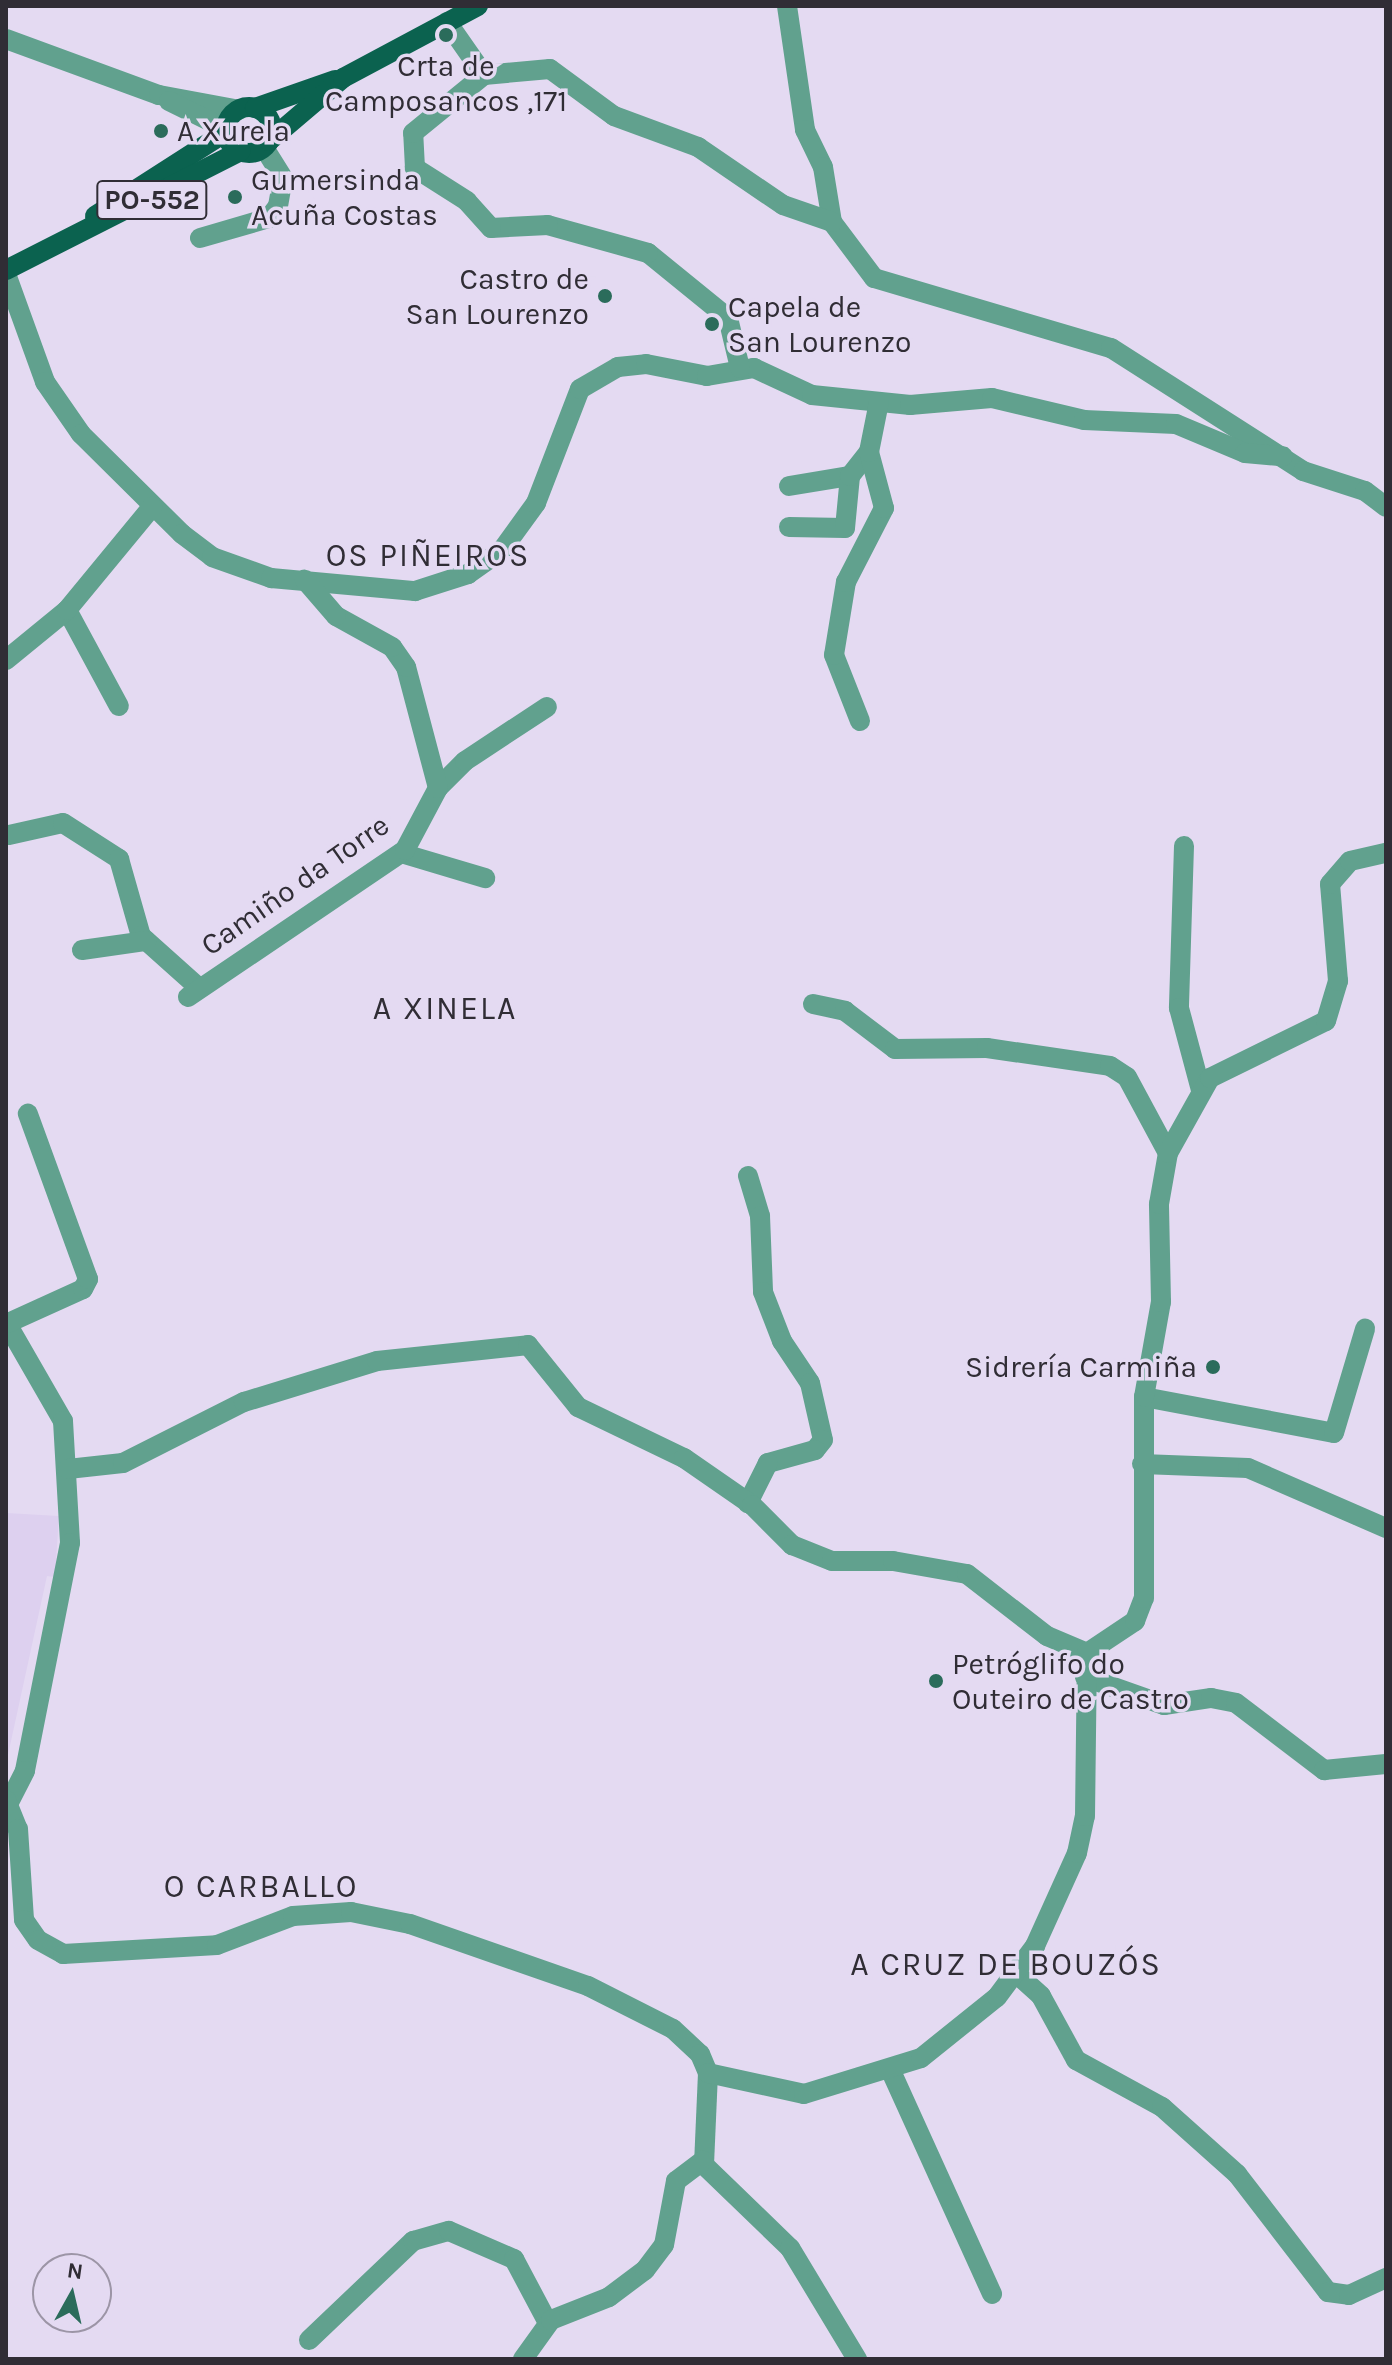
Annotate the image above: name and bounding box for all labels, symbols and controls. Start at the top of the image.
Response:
marker: Crta de Camposancos ,171 [437,26,455,44]
place label: Crta de Camposancos ,171 [325,48,567,118]
place label: A Xurela [177,113,290,149]
marker: A Xurela [152,122,170,140]
place label: Gumersinda Acuña Costas [251,162,438,232]
road number: PO-552 [96,176,208,224]
marker: Gumersinda Acuña Costas [226,188,244,206]
place label: Castro de San Lourenzo [406,261,589,332]
marker: Castro de San Lourenzo [596,287,614,305]
place label: Capela de San Lourenzo [728,289,911,360]
marker: Capela de San Lourenzo [703,315,721,333]
district label: OS PIÑEIROS [326,537,530,575]
street label: Camiño da Torre [194,807,396,963]
district label: A XINELA [373,990,517,1028]
place label: Sidrería Carmiña [965,1349,1197,1385]
marker: Sidrería Carmiña [1204,1358,1222,1376]
place label: Petróglifo do Outeiro de Castro [952,1646,1189,1716]
marker: Petróglifo do Outeiro de Castro [927,1672,945,1690]
district label: O CARBALLO [164,1868,358,1906]
district label: A CRUZ DE BOUZÓS [850,1946,1162,1984]
north arrow [32,2253,112,2333]
text: N [65,2257,85,2285]

